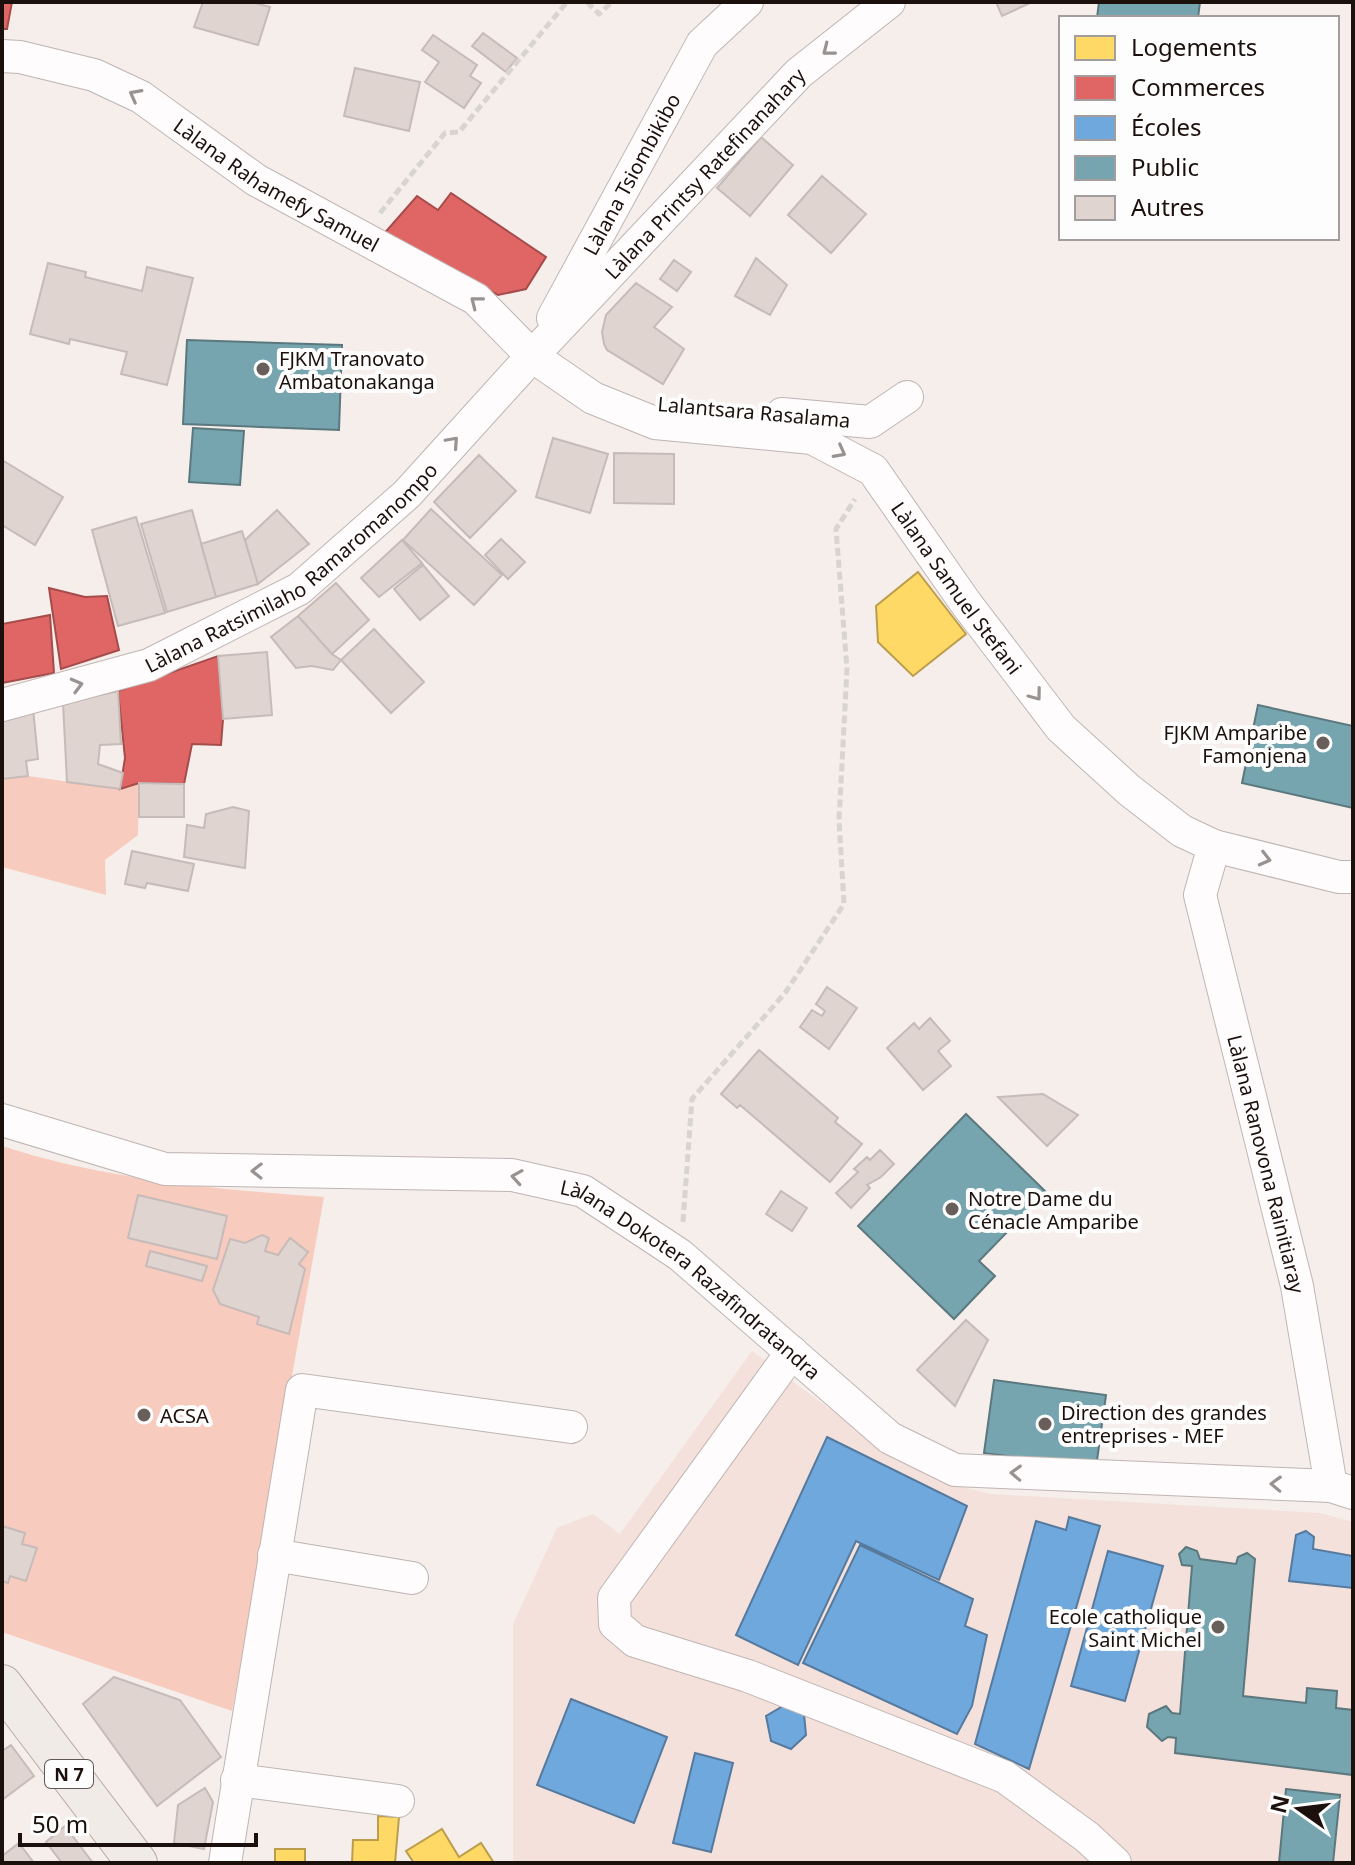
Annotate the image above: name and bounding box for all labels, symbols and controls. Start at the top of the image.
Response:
legend [1059,16,1339,240]
text: Logements [1131,30,1257,63]
one-way arrow [822,41,837,55]
street label: Làlana Printsy Ratefinanahary [598,61,811,284]
text: Commerces [1131,70,1265,103]
street label: Làlana Tsiombikibo [576,88,686,260]
one-way arrow [129,89,144,105]
text: Écoles [1131,110,1202,143]
street label: Làlana Rahamefy Samuel [169,112,384,258]
text: Public [1131,150,1199,183]
text: Autres [1131,190,1204,223]
one-way arrow [470,297,485,311]
place label: FJKM Tranovato Ambatonakanga [279,345,435,395]
marker: FJKM Tranovato Ambatonakanga [254,360,272,378]
street label: Lalantsara Rasalama [656,390,852,434]
one-way arrow [444,437,458,452]
one-way arrow [831,442,845,458]
street label: Làlana Ratsimilaho Ramaromanompo [140,456,443,678]
street label: Làlana Samuel Stefani [885,496,1029,680]
one-way arrow [70,677,84,694]
one-way arrow [1026,686,1041,701]
place label: FJKM Amparibe Famonjena [1163,719,1307,769]
marker: FJKM Amparibe Famonjena [1314,734,1332,752]
one-way arrow [1257,850,1271,867]
street label: Làlana Ranovona Rainitiaray [1222,1032,1312,1296]
one-way arrow [250,1162,263,1180]
one-way arrow [510,1169,524,1186]
street label: Làlana Dokotera Razafindratandra [558,1173,827,1385]
place label: Notre Dame du Cénacle Amparibe [968,1185,1139,1235]
marker: Notre Dame du Cénacle Amparibe [943,1200,961,1218]
place label: Direction des grandes entreprises - MEF [1061,1399,1267,1449]
place label: ACSA [160,1402,209,1429]
marker: ACSA [135,1406,153,1424]
marker: Direction des grandes entreprises - MEF [1036,1415,1054,1433]
one-way arrow [1009,1464,1022,1481]
one-way arrow [1269,1475,1282,1492]
place label: Ecole catholique Saint Michel [1049,1603,1202,1653]
marker: Ecole catholique Saint Michel [1209,1618,1227,1636]
road number: N 7 [45,1760,93,1788]
north arrow [1259,1769,1339,1849]
text: N [1262,1792,1295,1816]
scale bar [20,1797,256,1847]
text: 50 m [32,1807,88,1840]

